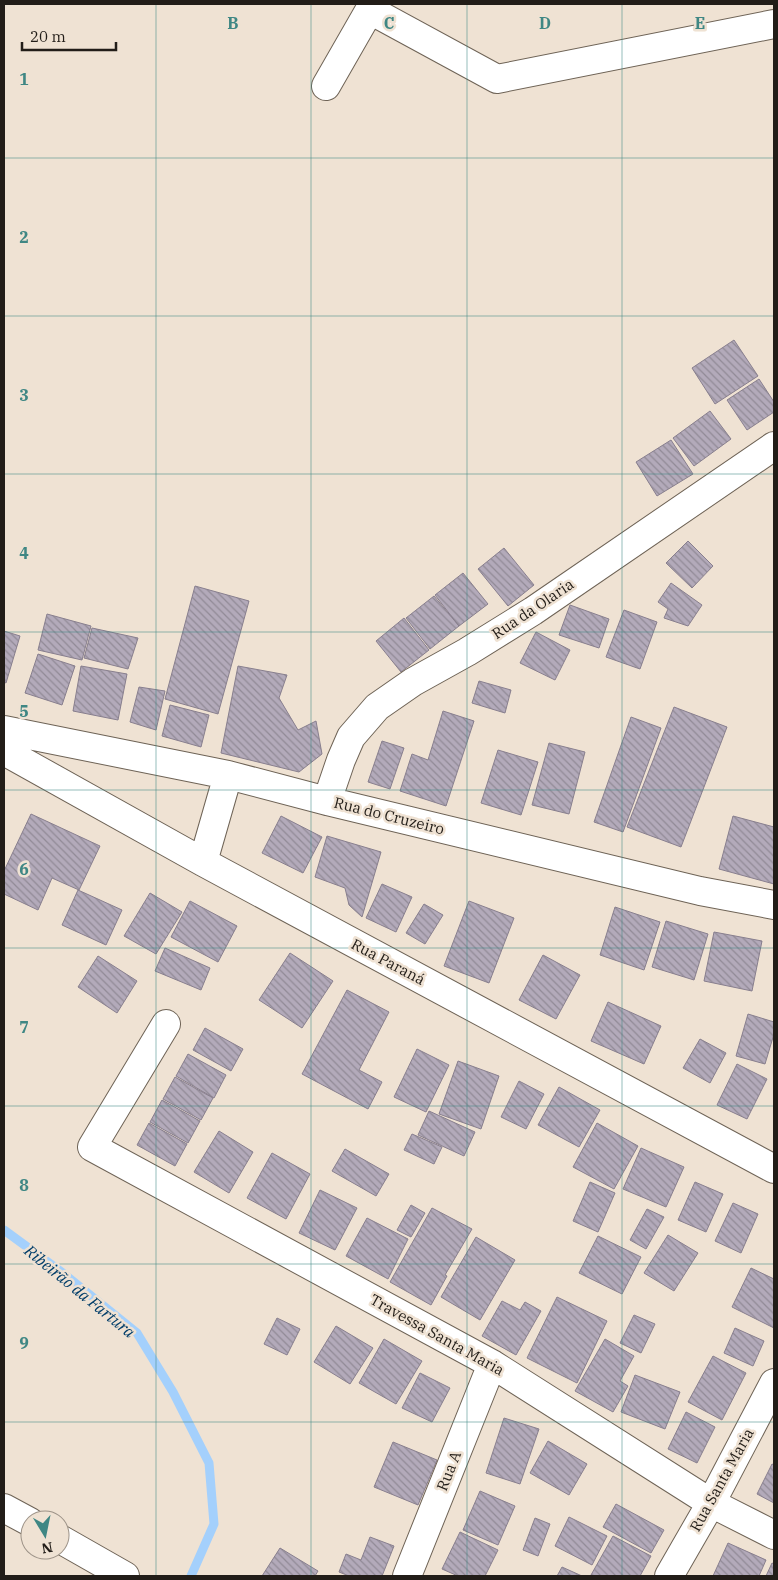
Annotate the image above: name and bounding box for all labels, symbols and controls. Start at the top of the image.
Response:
text: B [227,13,239,33]
text: C [384,13,394,33]
text: D [539,13,551,33]
text: E [695,13,705,33]
scale bar [22,20,116,52]
text: 20 m [30,27,66,46]
text: 1 [19,69,29,89]
text: 2 [19,227,29,247]
text: 3 [19,385,29,405]
text: 4 [19,543,29,563]
street label: Rua da Olaria [488,574,577,643]
text: 5 [19,701,29,721]
street label: Rua do Cruzeiro [332,793,446,838]
text: 6 [19,859,29,879]
street label: Rua Paraná [348,934,428,989]
text: 7 [19,1017,29,1037]
text: 8 [19,1175,29,1195]
water label: Ribeirão da Fartura [20,1240,140,1342]
street label: Travessa Santa Maria [367,1290,508,1379]
text: 9 [19,1333,29,1353]
street label: Rua Santa Maria [685,1425,758,1535]
street label: Rua A [432,1447,465,1494]
north arrow [20,1510,70,1560]
text: N [40,1538,54,1558]

